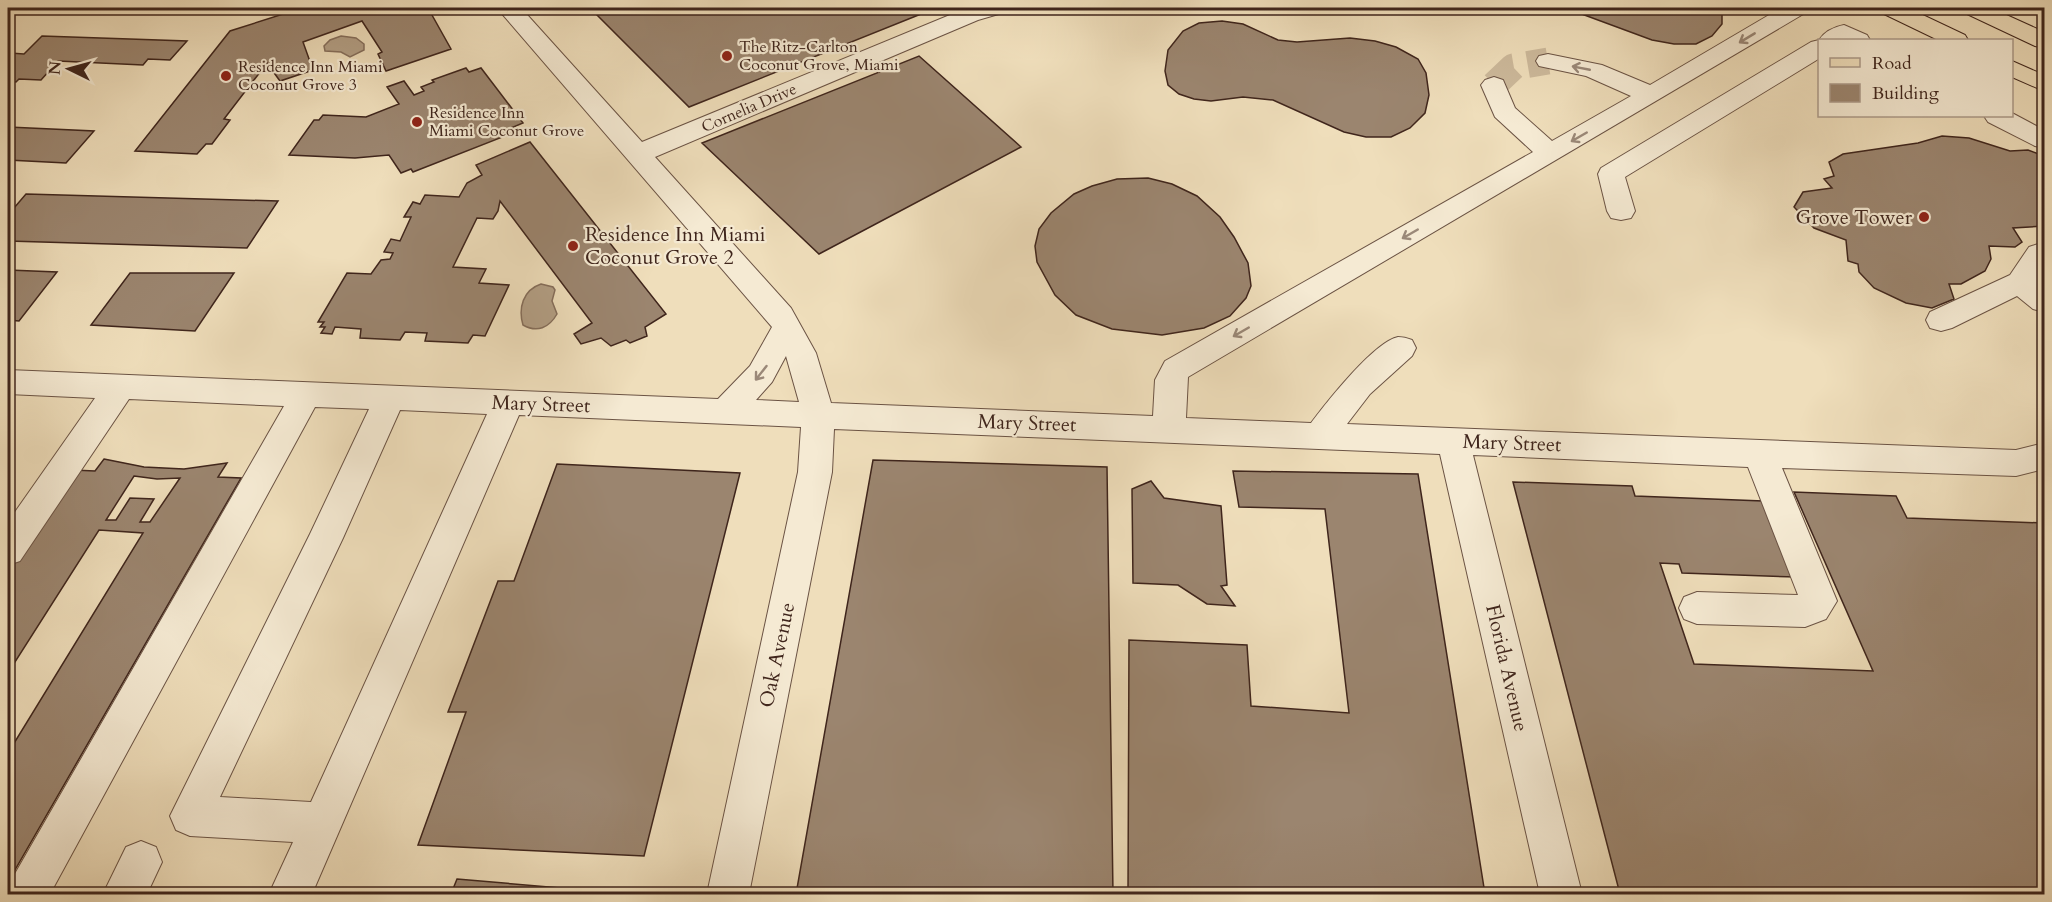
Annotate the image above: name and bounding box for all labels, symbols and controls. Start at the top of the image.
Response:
one-way arrow [1739,32,1756,44]
place label: The Ritz-Carlton Coconut Grove, Miami [739,36,899,76]
north arrow [39,39,99,99]
legend [1818,39,2013,117]
marker: The Ritz-Carlton Coconut Grove, Miami [720,49,734,63]
text: Road [1872,51,1912,76]
place label: Residence Inn Miami Coconut Grove 3 [238,56,383,96]
text: N [43,60,67,76]
one-way arrow [1572,62,1591,73]
marker: Residence Inn Miami Coconut Grove 3 [219,69,233,83]
street label: Cornelia Drive [698,78,800,138]
text: Building [1872,81,1940,106]
place label: Residence Inn Miami Coconut Grove [429,102,584,142]
marker: Residence Inn Miami Coconut Grove [410,115,424,129]
one-way arrow [1571,131,1588,143]
place label: Grove Tower [1796,204,1913,231]
marker: Grove Tower [1917,210,1931,224]
place label: Residence Inn Miami Coconut Grove 2 [585,221,766,271]
one-way arrow [1402,228,1419,240]
marker: Residence Inn Miami Coconut Grove 2 [566,239,580,253]
one-way arrow [1233,326,1250,338]
one-way arrow [754,364,767,380]
street label: Mary Street [491,389,592,419]
street label: Mary Street [977,408,1078,438]
street label: Mary Street [1462,428,1563,458]
street label: Oak Avenue [753,600,801,710]
street label: Florida Avenue [1479,602,1535,734]

